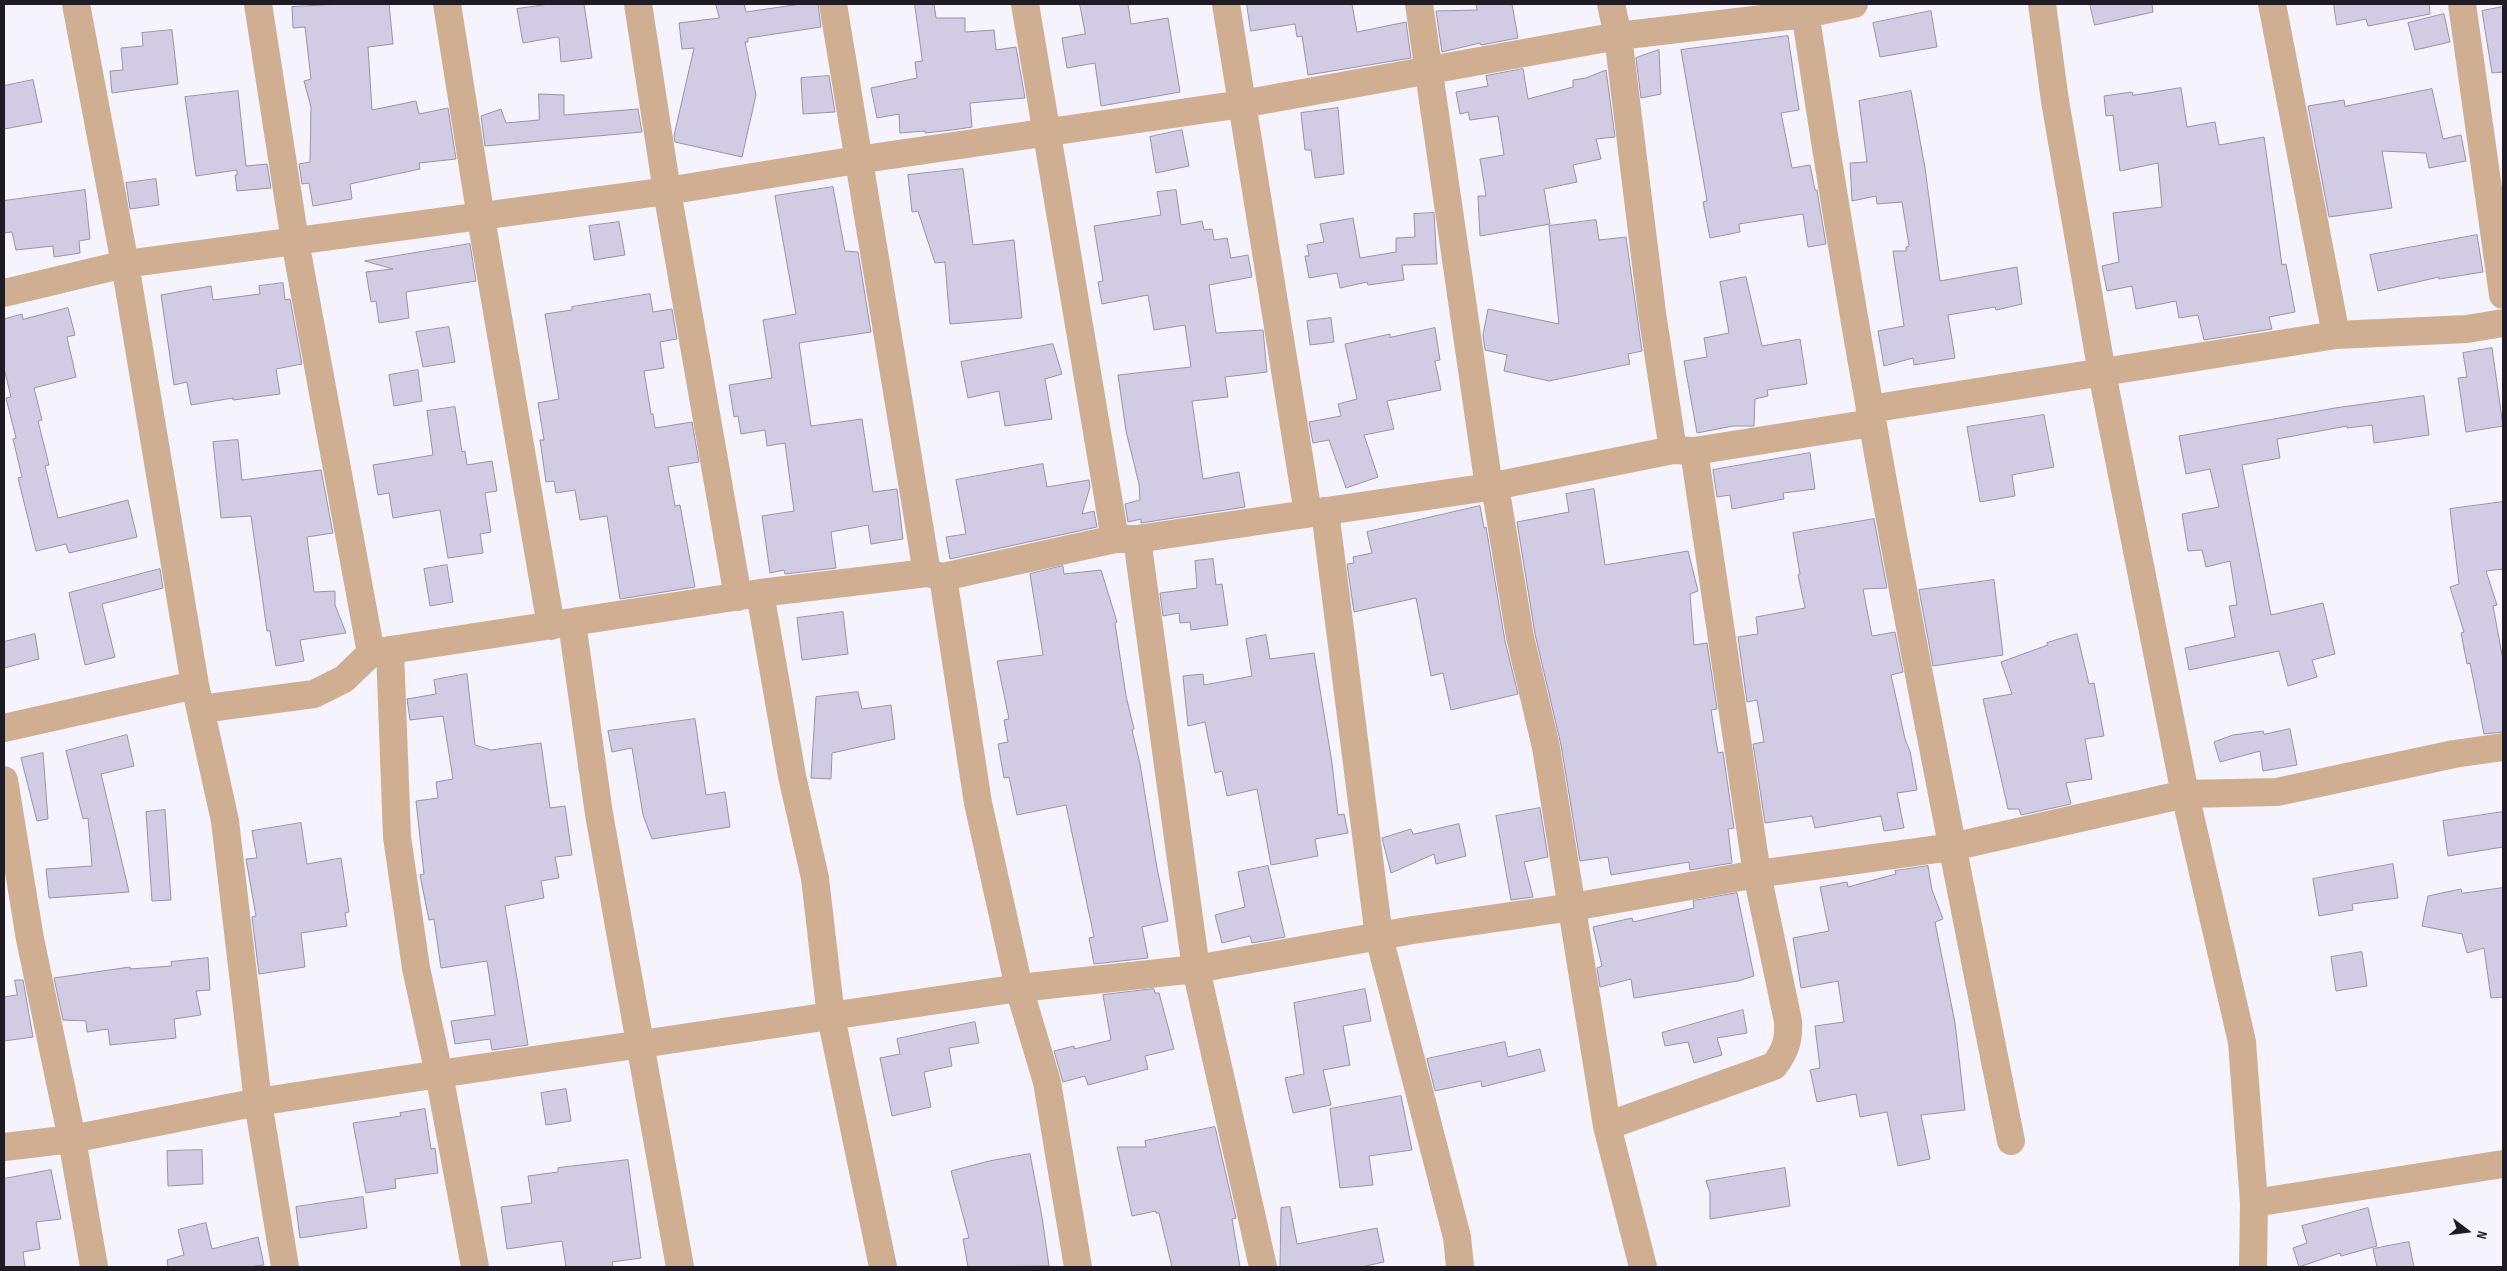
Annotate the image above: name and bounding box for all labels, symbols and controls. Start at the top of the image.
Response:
north arrow [2442,1206,2492,1256]
text: N [2473,1229,2491,1241]

